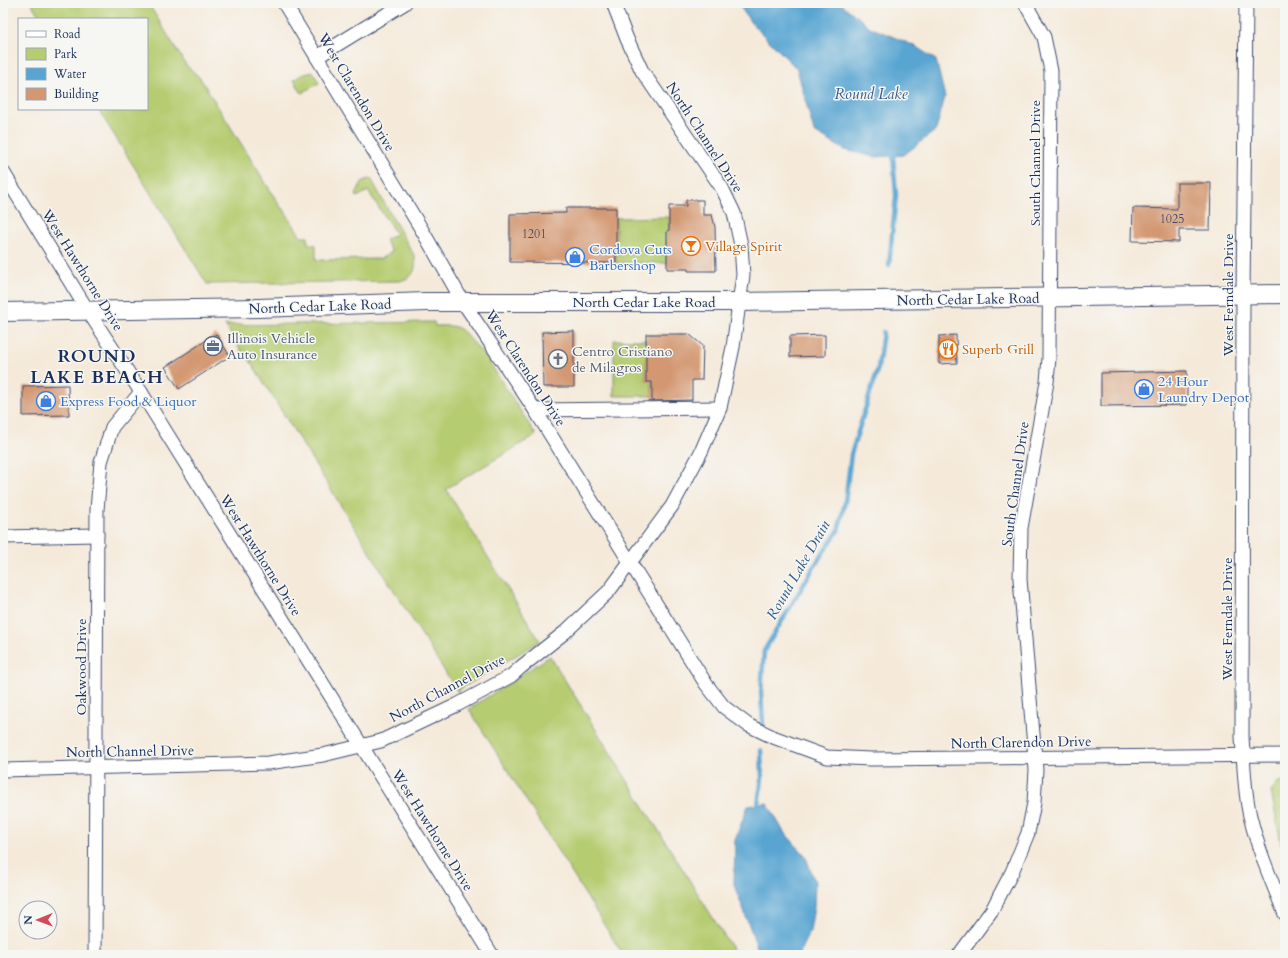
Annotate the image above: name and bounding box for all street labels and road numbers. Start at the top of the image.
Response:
street label: West Clarendon Drive [313,29,399,155]
street label: North Channel Drive [662,78,748,196]
street label: South Channel Drive [1026,100,1045,226]
street label: West Hawthorne Drive [37,205,128,335]
street label: West Ferndale Drive [1219,233,1238,358]
street label: North Cedar Lake Road [896,289,1040,310]
street label: North Cedar Lake Road [573,293,716,312]
street label: North Cedar Lake Road [248,294,392,318]
street label: West Clarendon Drive [480,306,570,430]
street label: South Channel Drive [997,420,1034,548]
street label: West Hawthorne Drive [215,490,306,620]
street label: West Ferndale Drive [1218,557,1237,682]
street label: Oakwood Drive [72,618,91,716]
street label: North Channel Drive [386,650,508,727]
street label: North Clarendon Drive [950,732,1092,753]
street label: North Channel Drive [66,741,194,762]
street label: West Hawthorne Drive [387,765,478,895]

